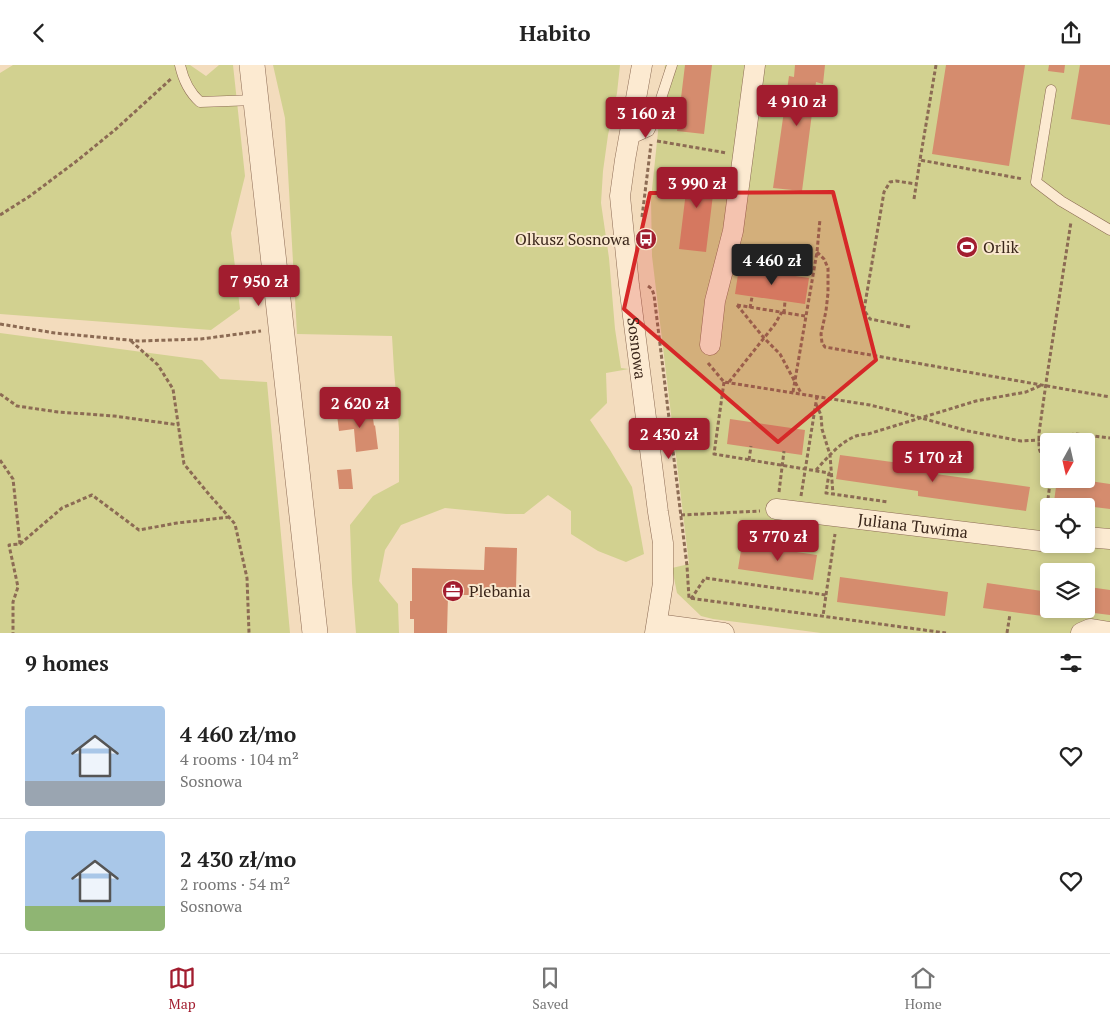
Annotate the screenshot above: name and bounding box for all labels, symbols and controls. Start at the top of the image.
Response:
text: Habito [519,18,591,47]
icon: back [25,19,53,47]
icon: share [1057,19,1085,47]
pin: 4 910 zł [745,85,849,127]
text: 4 910 zł [768,90,826,112]
pin: 3 160 zł [594,97,698,139]
text: 3 160 zł [617,102,675,124]
pin: 3 990 zł [645,167,749,209]
text: 3 990 zł [668,172,726,194]
bus stop icon: Olkusz Sosnowa [634,227,658,251]
place label: Olkusz Sosnowa [515,228,630,250]
sports icon: Orlik [955,235,979,259]
place label: Orlik [983,236,1020,258]
pin: 4 460 zł [720,243,824,286]
text: 4 460 zł [743,249,801,271]
pin: 7 950 zł [207,265,311,307]
text: 7 950 zł [230,270,288,292]
street label: Sosnowa [622,316,652,380]
pin: 2 620 zł [308,387,412,429]
text: 2 620 zł [331,392,389,414]
pin: 2 430 zł [617,417,721,460]
text: 2 430 zł [640,423,698,445]
north arrow [1040,433,1095,487]
map controls [1040,433,1095,618]
pin: 5 170 zł [881,441,985,483]
text: 5 170 zł [904,446,962,468]
button: locate [1040,498,1095,553]
street label: Juliana Tuwima [857,508,969,543]
pin: 3 770 zł [726,519,830,562]
text: 3 770 zł [749,525,807,547]
button: layers [1040,563,1095,618]
office icon: Plebania [441,579,465,603]
place label: Plebania [469,580,531,602]
text: 9 homes [25,649,109,677]
icon: filters [1057,649,1085,677]
text: 4 460 zł/mo [180,720,296,748]
icon: home [65,726,125,786]
icon: heart [1057,742,1085,770]
text: 4 rooms · 104 m² [180,748,299,770]
text: Sosnowa [180,770,242,792]
text: 2 430 zł/mo [180,845,296,873]
icon: home [65,851,125,911]
icon: heart [1057,867,1085,895]
text: 2 rooms · 54 m² [180,873,290,895]
text: Sosnowa [180,895,242,917]
tab: Map [168,964,196,1013]
tab: Saved [532,964,569,1013]
tab: Home [905,964,942,1013]

